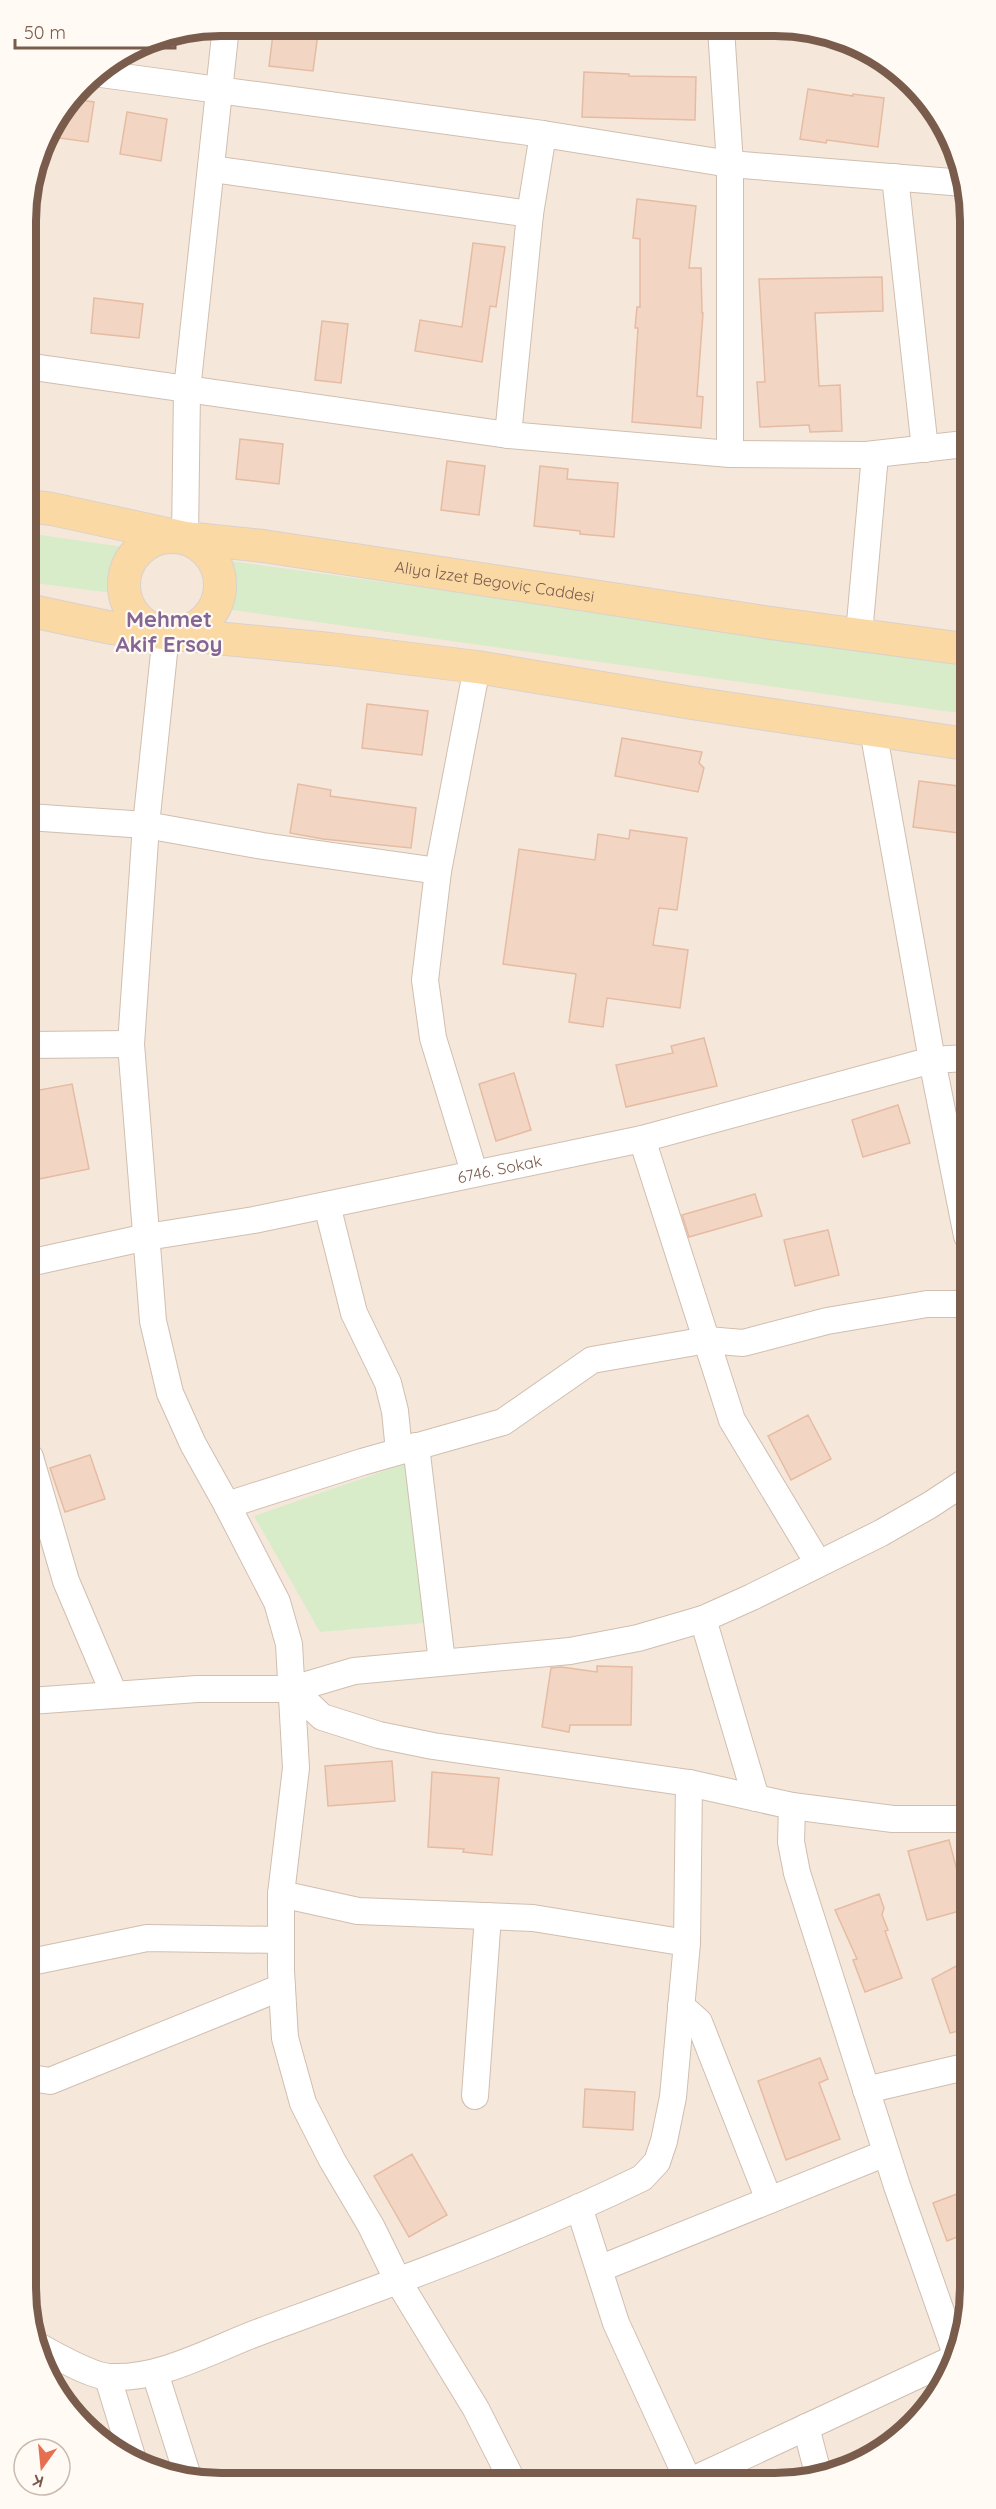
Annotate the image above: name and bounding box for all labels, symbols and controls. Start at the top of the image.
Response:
scale bar [15,12,176,50]
text: 50 m [24,21,66,44]
street label: Aliya İzzet Begoviç Caddesi [394,556,596,606]
district label: Mehmet Akif Ersoy [116,605,222,658]
street label: 6746. Sokak [455,1150,544,1187]
north arrow [12,2437,72,2497]
text: K [30,2470,46,2493]

